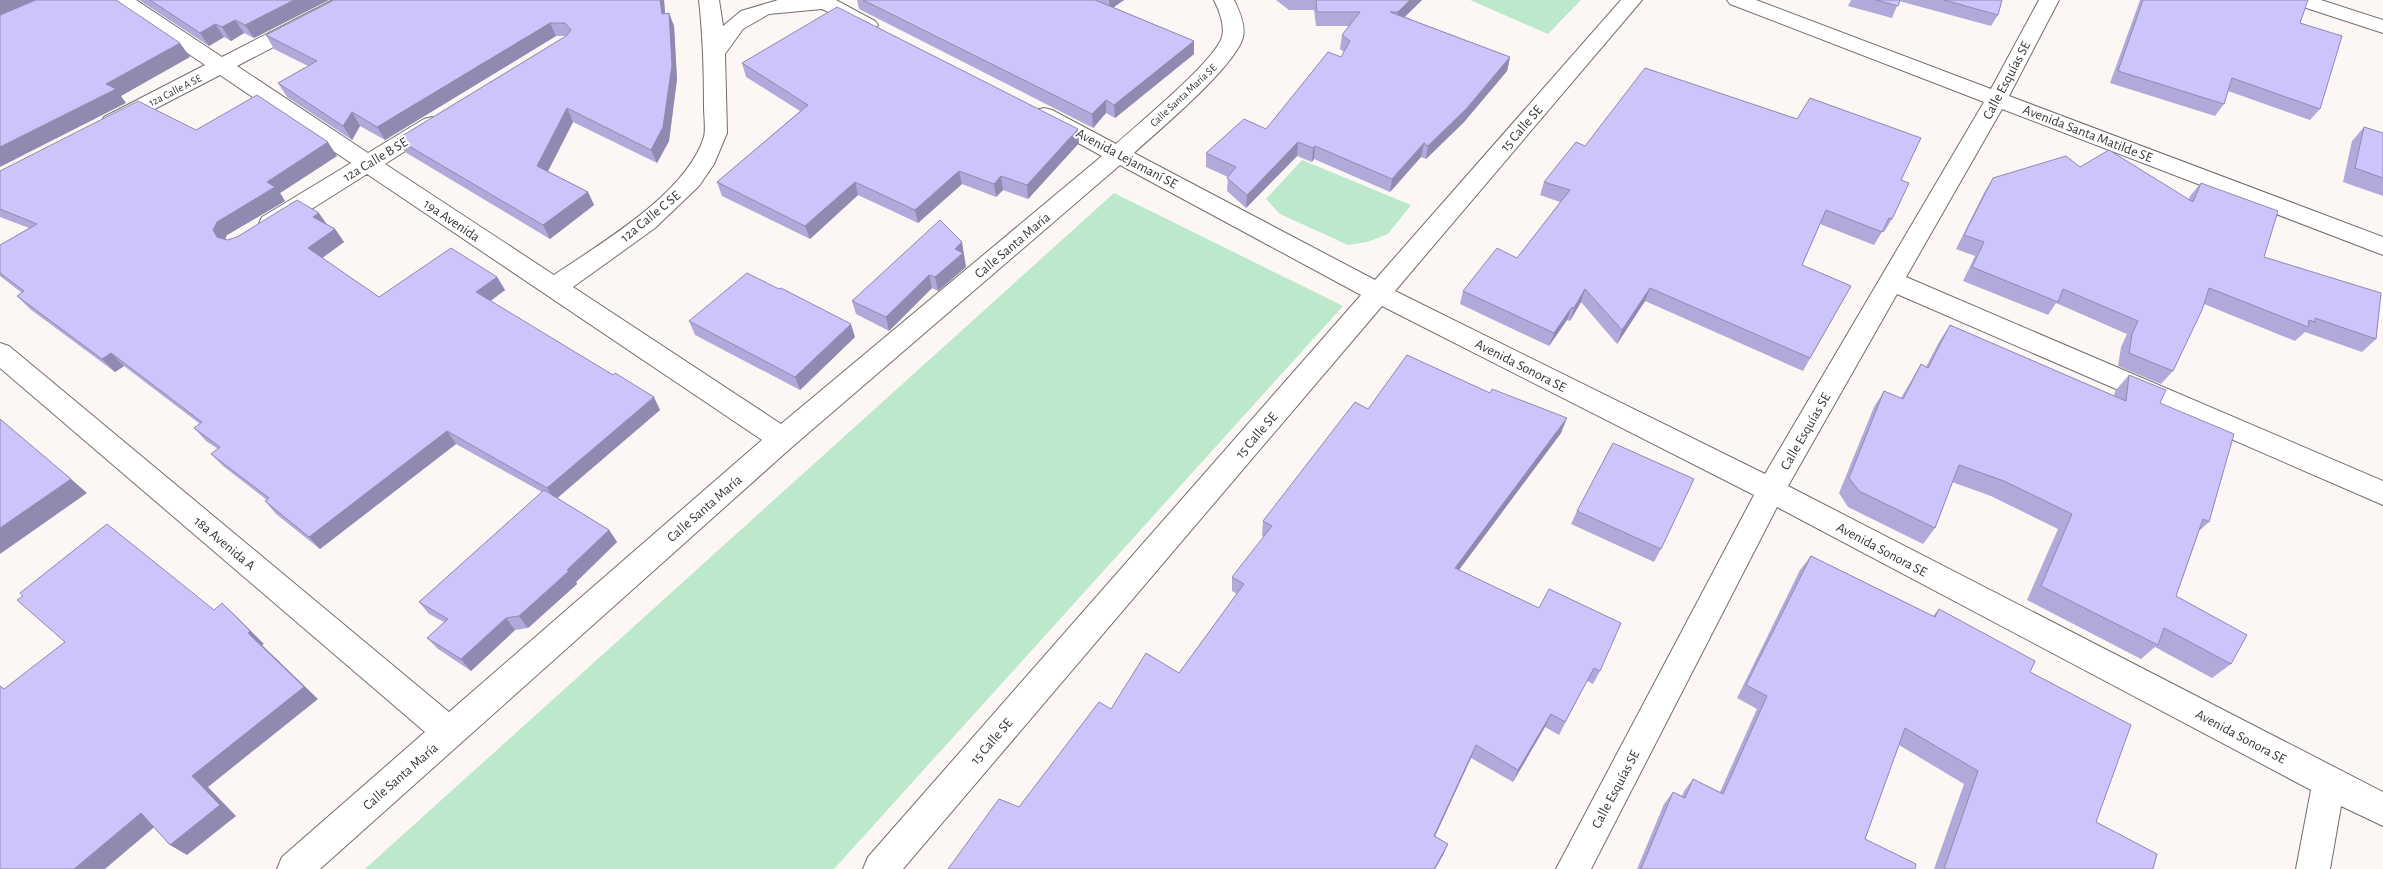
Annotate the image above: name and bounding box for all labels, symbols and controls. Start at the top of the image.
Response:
street label: Calle Esquías SE [1980,39,2033,122]
street label: Calle Santa María SE [1148,61,1219,129]
street label: 12a Calle A SE [147,72,204,108]
street label: 15 Calle SE [1498,103,1545,154]
street label: Avenida Santa Matilde SE [2021,103,2155,165]
street label: Avenida Lejamaní SE [1074,126,1180,192]
street label: 12a Calle B SE [341,135,410,185]
street label: 12a Calle C SE [618,188,683,245]
street label: 19a Avenida [421,197,483,245]
street label: Calle Santa María [972,210,1054,281]
street label: Avenida Sonora SE [1473,337,1569,395]
street label: Calle Esquías SE [1778,390,1834,472]
street label: 15 Calle SE [1233,410,1280,461]
street label: Calle Santa María [665,472,745,545]
street label: 18a Avenida A [191,514,258,573]
street label: Avenida Sonora SE [1834,520,1929,580]
street label: Avenida Sonora SE [2193,707,2288,767]
street label: 15 Calle SE [968,716,1015,767]
street label: Calle Santa María [361,740,441,813]
street label: Calle Esquías SE [1589,748,1642,831]

